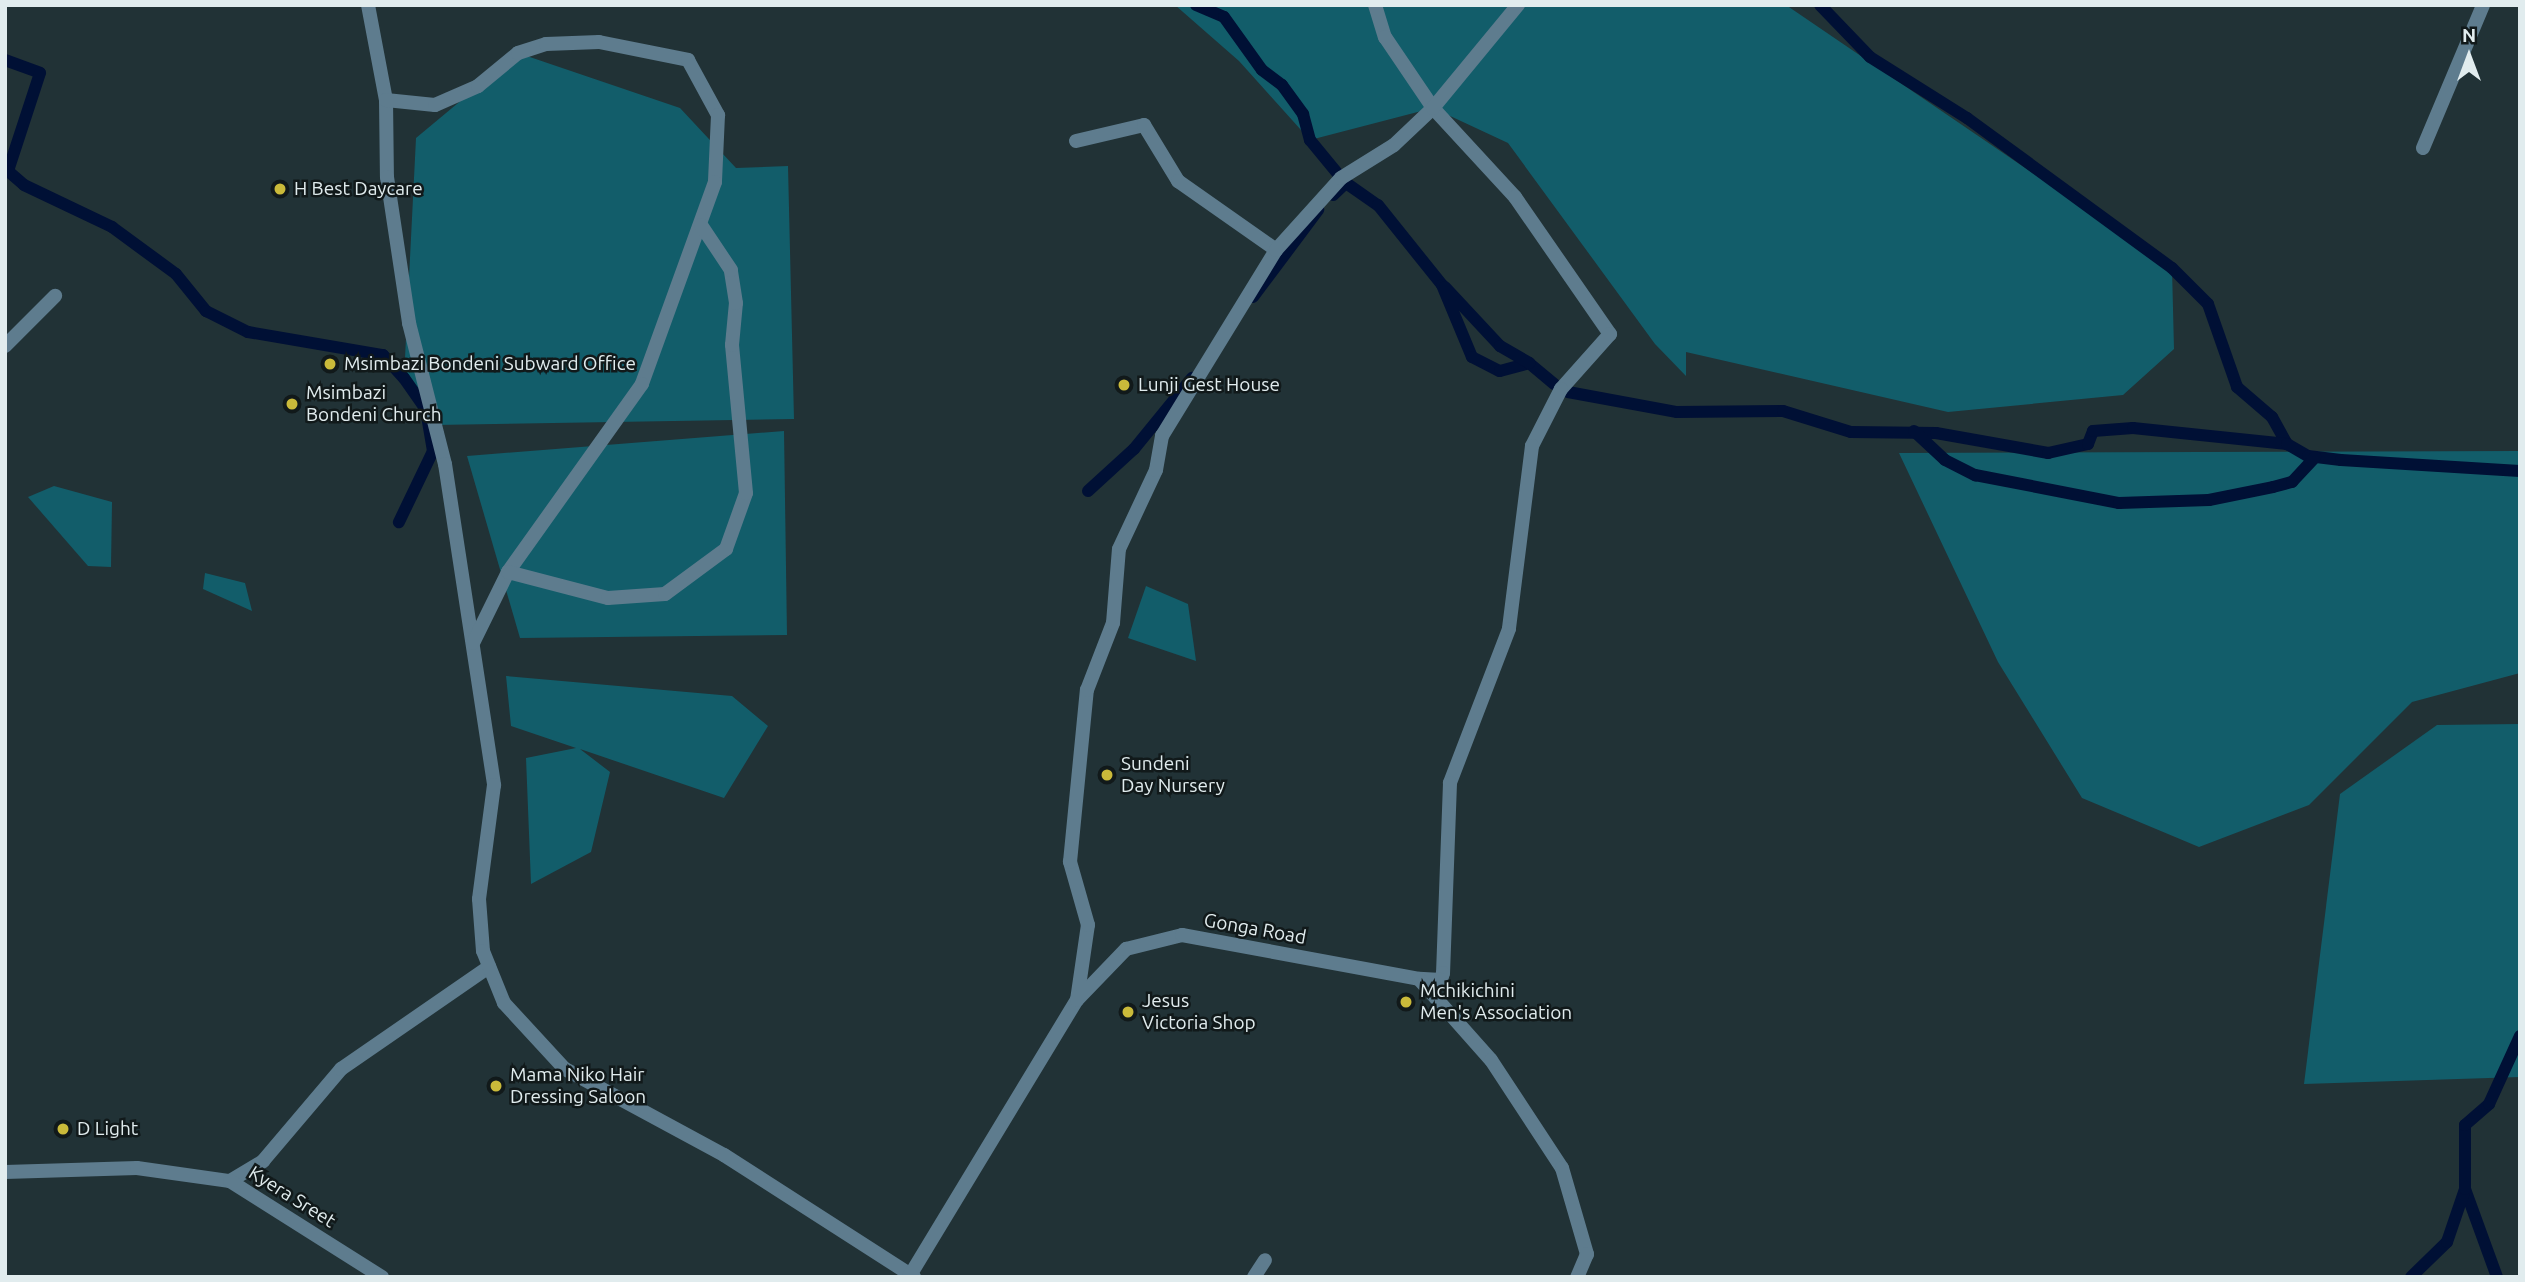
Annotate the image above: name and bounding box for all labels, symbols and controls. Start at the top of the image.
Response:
north arrow [2434,21,2504,91]
text: N [2462,24,2476,46]
place label: H Best Daycare [294,178,423,200]
marker: H Best Daycare [272,181,288,197]
place label: Msimbazi Bondeni Subward Office [344,353,636,375]
marker: Msimbazi Bondeni Subward Office [322,356,338,372]
place label: Lunji Gest House [1138,374,1280,396]
marker: Lunji Gest House [1116,377,1132,393]
place label: Msimbazi Bondeni Church [306,382,442,426]
marker: Msimbazi Bondeni Church [284,396,300,412]
place label: Sundeni Day Nursery [1121,753,1225,797]
marker: Sundeni Day Nursery [1099,767,1115,783]
street label: Gonga Road [1202,909,1308,949]
place label: Mchikichini Men's Association [1420,980,1572,1024]
place label: Jesus Victoria Shop [1142,990,1256,1034]
marker: Mchikichini Men's Association [1398,994,1414,1010]
marker: Jesus Victoria Shop [1120,1004,1136,1020]
place label: Mama Niko Hair Dressing Saloon [510,1064,646,1108]
marker: Mama Niko Hair Dressing Saloon [488,1078,504,1094]
place label: D Light [77,1118,138,1140]
marker: D Light [55,1121,71,1137]
street label: Kyera Sreet [244,1161,340,1233]

